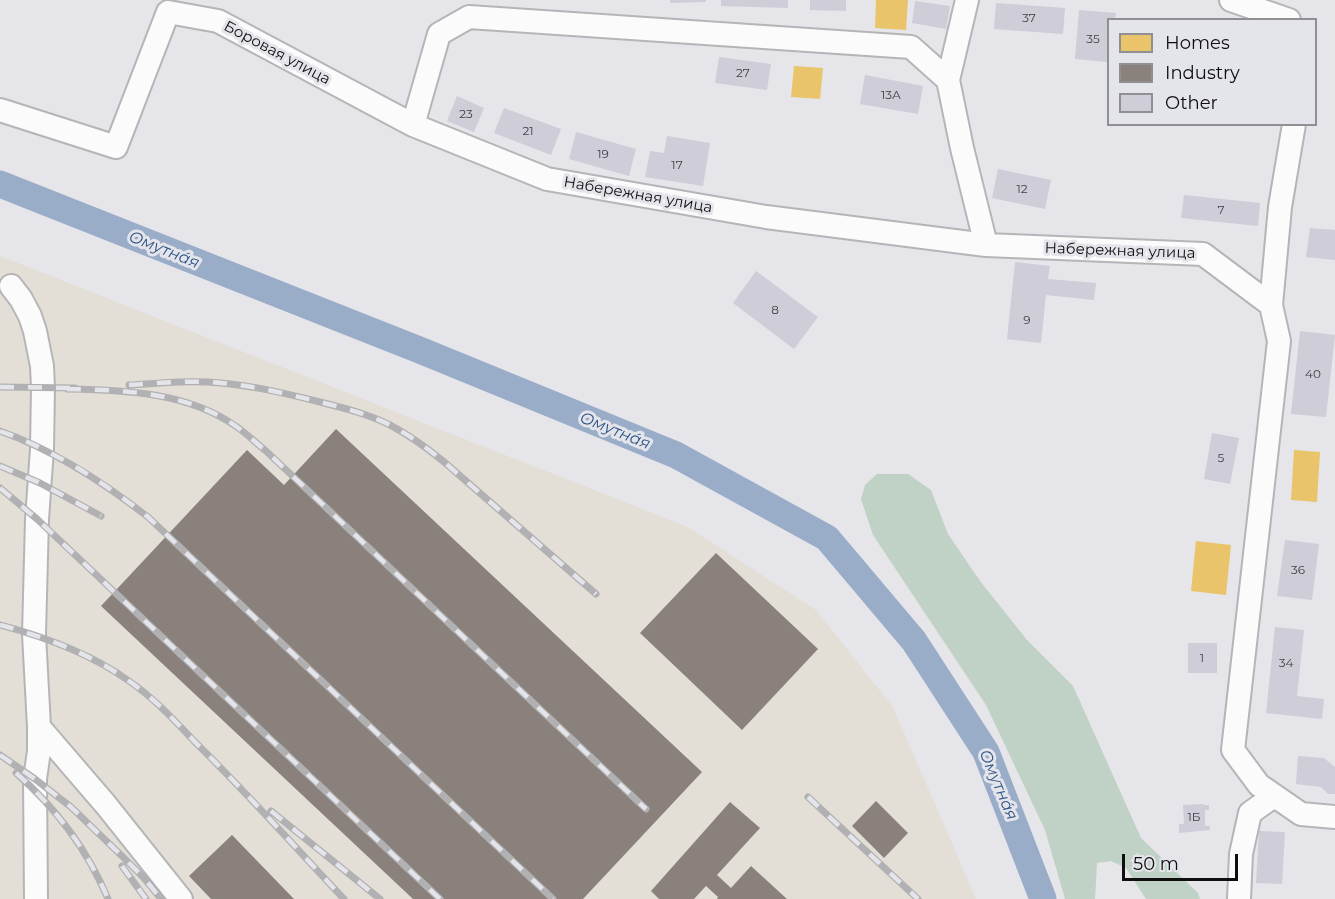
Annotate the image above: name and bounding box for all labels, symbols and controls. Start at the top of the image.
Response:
house number: 37 [1022,11,1036,25]
street label: Боровая улица [221,17,333,89]
legend [1107,18,1317,126]
house number: 35 [1086,32,1100,46]
text: Homes [1165,32,1230,54]
text: Industry [1165,62,1240,84]
house number: 27 [736,66,750,80]
house number: 13А [881,88,901,102]
text: Other [1165,92,1218,114]
house number: 23 [459,107,473,121]
house number: 21 [522,124,534,138]
house number: 19 [597,147,609,161]
house number: 17 [671,158,683,172]
street label: Набережная улица [562,173,714,217]
house number: 12 [1016,182,1028,196]
house number: 7 [1217,203,1225,217]
water label: Омутна́я [126,227,202,273]
street label: Набережная улица [1044,239,1196,263]
house number: 8 [771,303,779,317]
house number: 9 [1023,313,1031,327]
house number: 40 [1305,367,1321,381]
water label: Омутна́я [577,408,653,454]
house number: 5 [1218,451,1224,465]
house number: 36 [1291,563,1305,577]
house number: 1 [1200,651,1204,665]
house number: 34 [1279,656,1293,670]
water label: Омутна́я [975,747,1021,823]
house number: 1Б [1187,810,1201,824]
scale bar [1125,842,1240,880]
text: 50 m [1133,853,1179,875]

